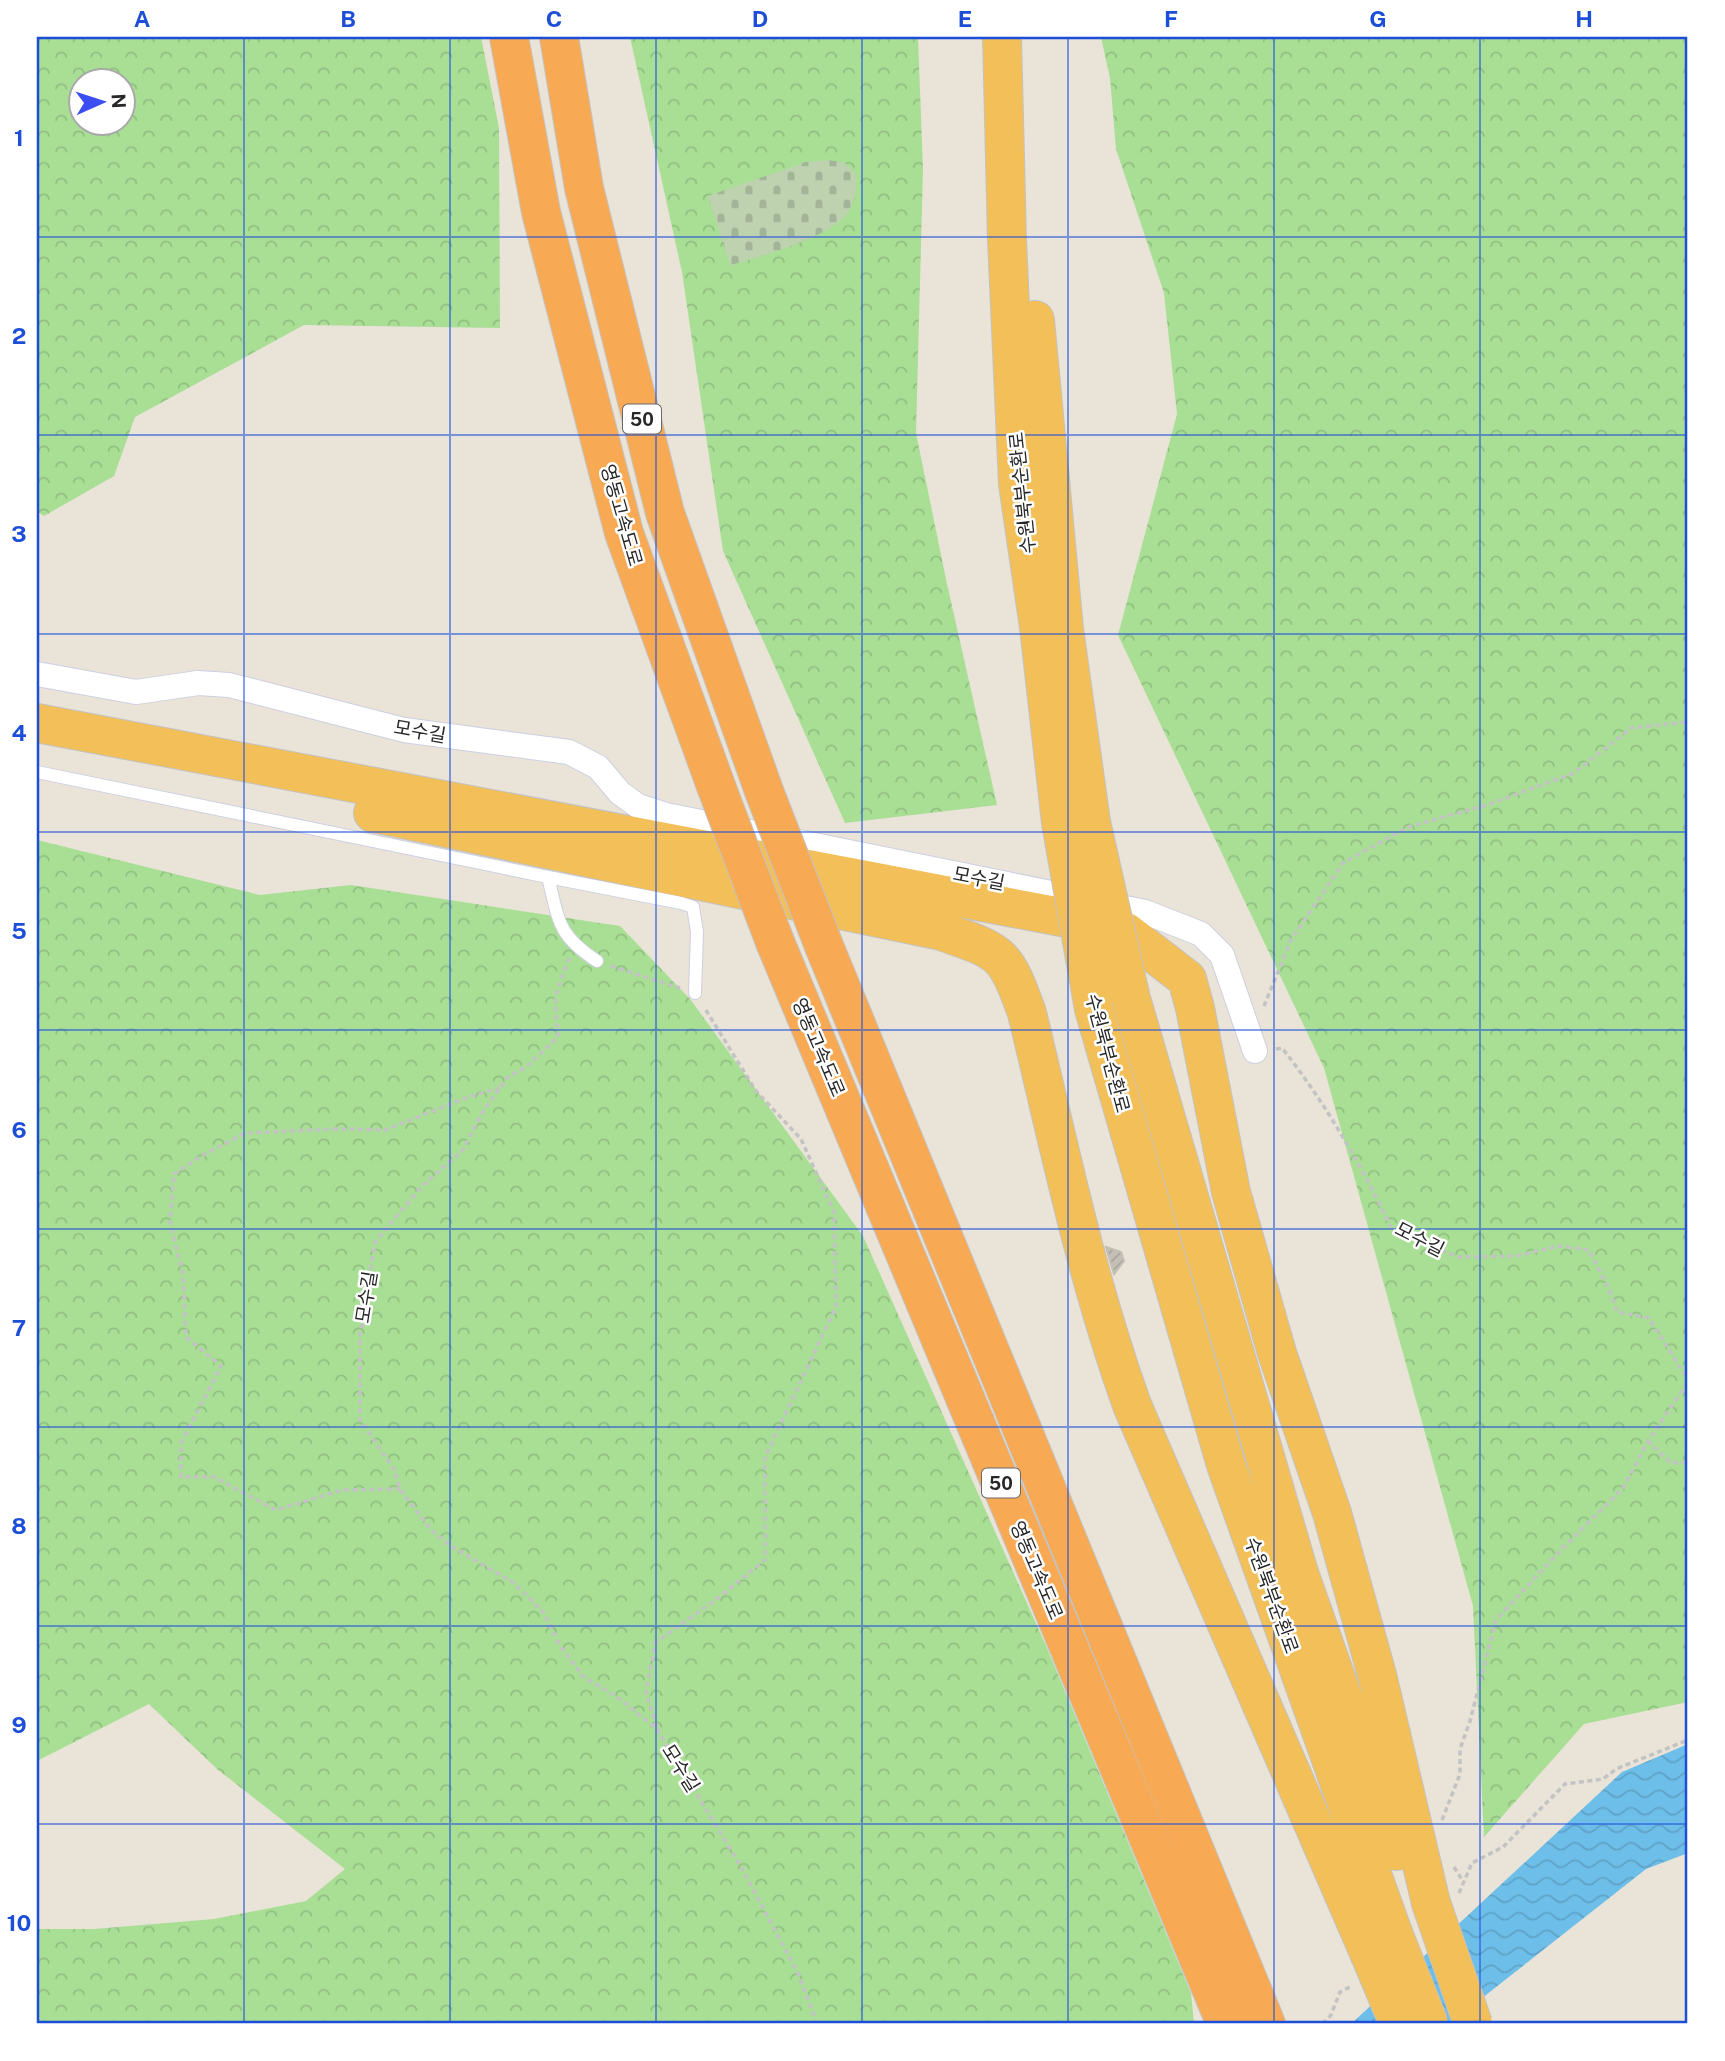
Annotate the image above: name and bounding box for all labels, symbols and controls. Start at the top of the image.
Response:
text: A [134,5,151,32]
text: B [340,5,356,32]
text: C [546,5,562,32]
text: D [752,5,768,32]
text: E [958,5,972,32]
text: F [1164,5,1178,32]
text: G [1369,5,1387,32]
text: H [1575,5,1593,32]
north arrow [66,66,136,136]
text: N [108,93,130,109]
text: 1 [14,124,24,151]
text: 2 [12,322,26,349]
road number: 50 [623,404,661,433]
street label: 수원북부순환로 [1005,431,1039,555]
street label: 영동고속도로 [597,462,647,568]
text: 3 [11,520,27,547]
street label: 모수길 [392,716,448,746]
text: 4 [11,719,27,746]
street label: 모수길 [951,862,1007,894]
text: 5 [11,917,27,944]
street label: 수원북부순환로 [1082,991,1134,1115]
street label: 영동고속도로 [788,994,850,1100]
text: 6 [11,1116,27,1143]
street label: 모수길 [1392,1217,1448,1261]
street label: 모수길 [351,1269,381,1325]
text: 7 [12,1314,26,1341]
road number: 50 [982,1468,1020,1498]
text: 8 [11,1512,27,1539]
street label: 영동고속도로 [1006,1517,1068,1623]
street label: 수원북부순환로 [1241,1534,1303,1656]
text: 9 [11,1711,27,1738]
street label: 모수길 [658,1740,704,1796]
text: 10 [7,1909,31,1936]

